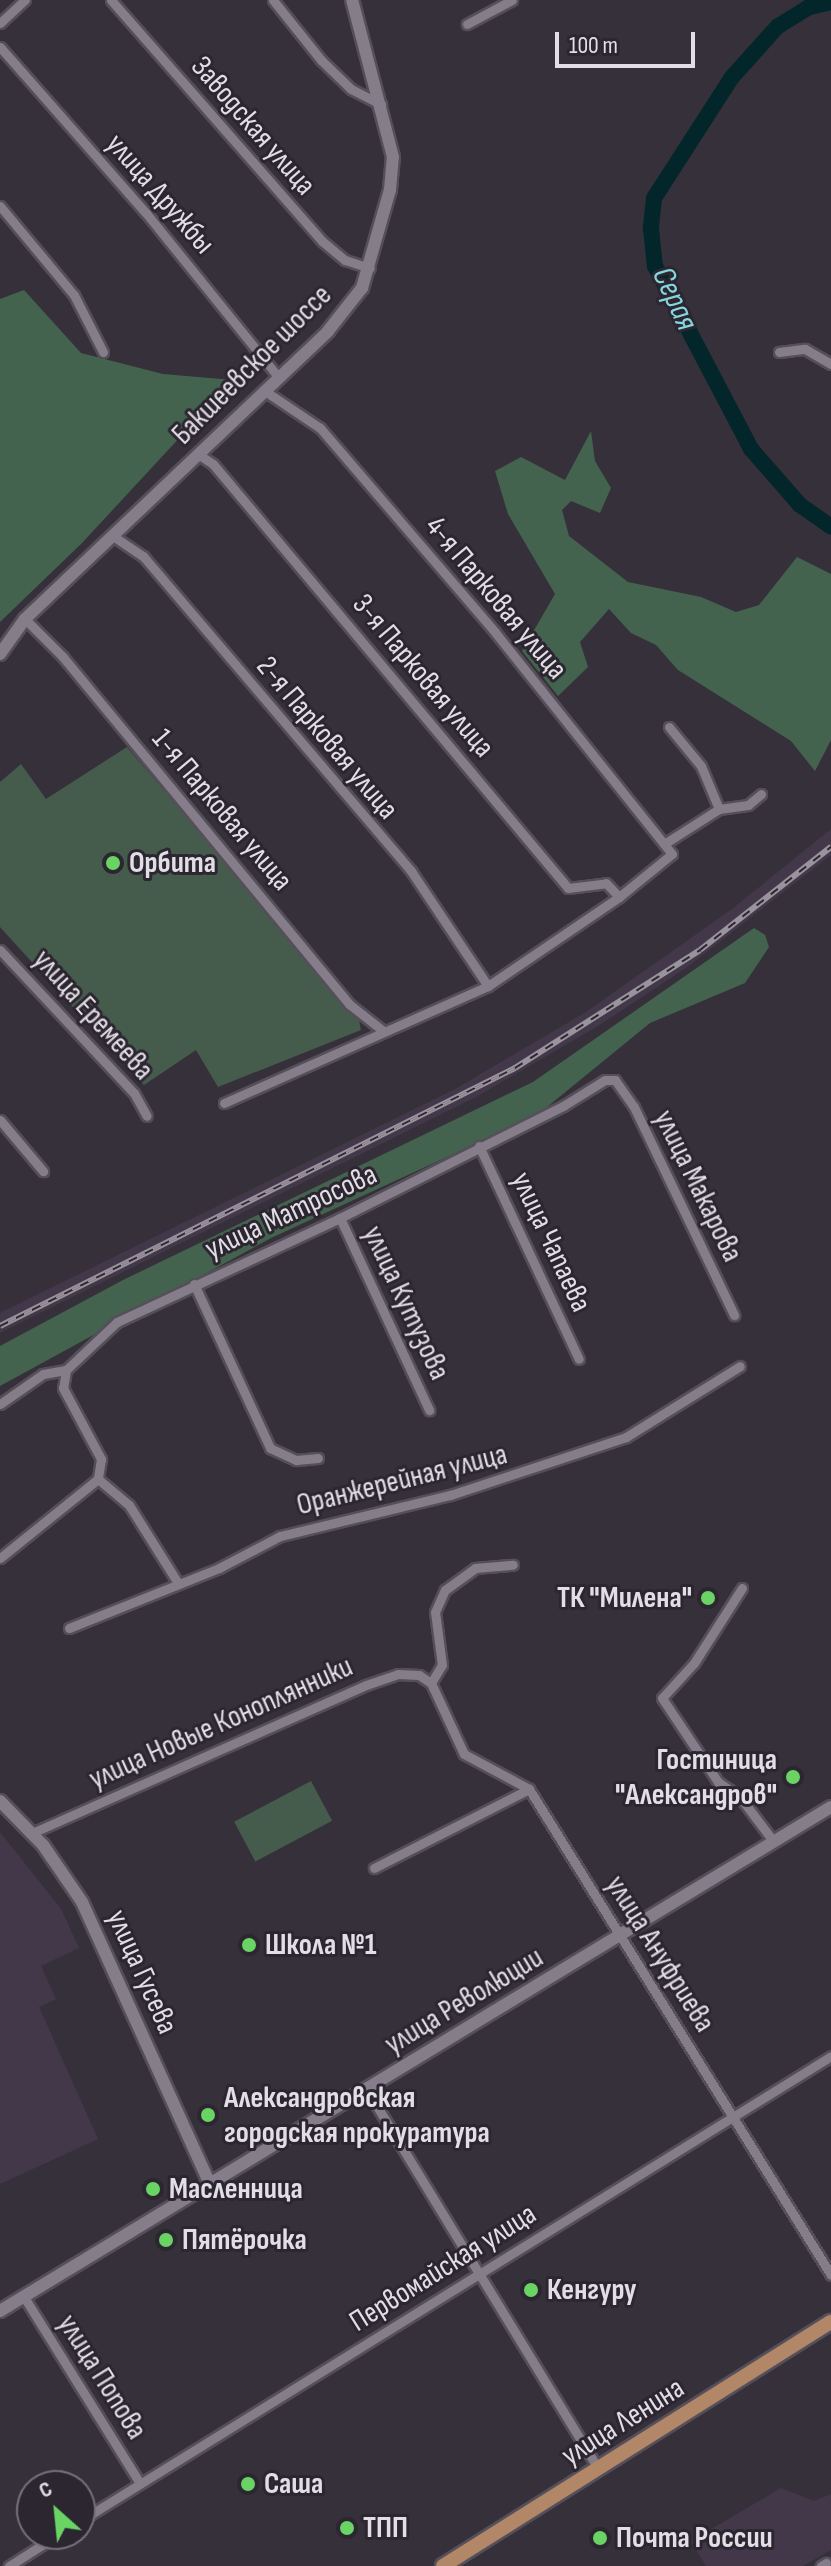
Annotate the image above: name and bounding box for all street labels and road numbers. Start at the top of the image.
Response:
street label: Заводская улица [183,49,323,203]
street label: улица Дружбы [98,127,222,261]
street label: Бакшеевское шоссе [165,278,339,452]
street label: 4-я Парковая улица [417,509,575,687]
street label: 3-я Парковая улица [344,587,502,765]
street label: 2-я Парковая улица [248,649,406,827]
street label: 1-я Парковая улица [144,722,300,898]
street label: улица Еремеева [25,942,161,1088]
street label: улица Макарова [646,1104,750,1268]
street label: улица Матросова [199,1157,383,1267]
street label: улица Чапаева [503,1166,599,1318]
street label: улица Кутузова [355,1220,457,1386]
street label: Оранжерейная улица [293,1436,511,1524]
street label: улица Новые Коноплянники [84,1649,358,1797]
street label: улица Ануфриева [598,1869,722,2039]
street label: улица Гусева [99,1904,185,2040]
street label: улица Революции [378,1940,550,2062]
street label: Первомайская улица [343,2196,543,2340]
street label: улица Попова [50,2308,154,2446]
street label: улица Ленина [555,2370,691,2474]

